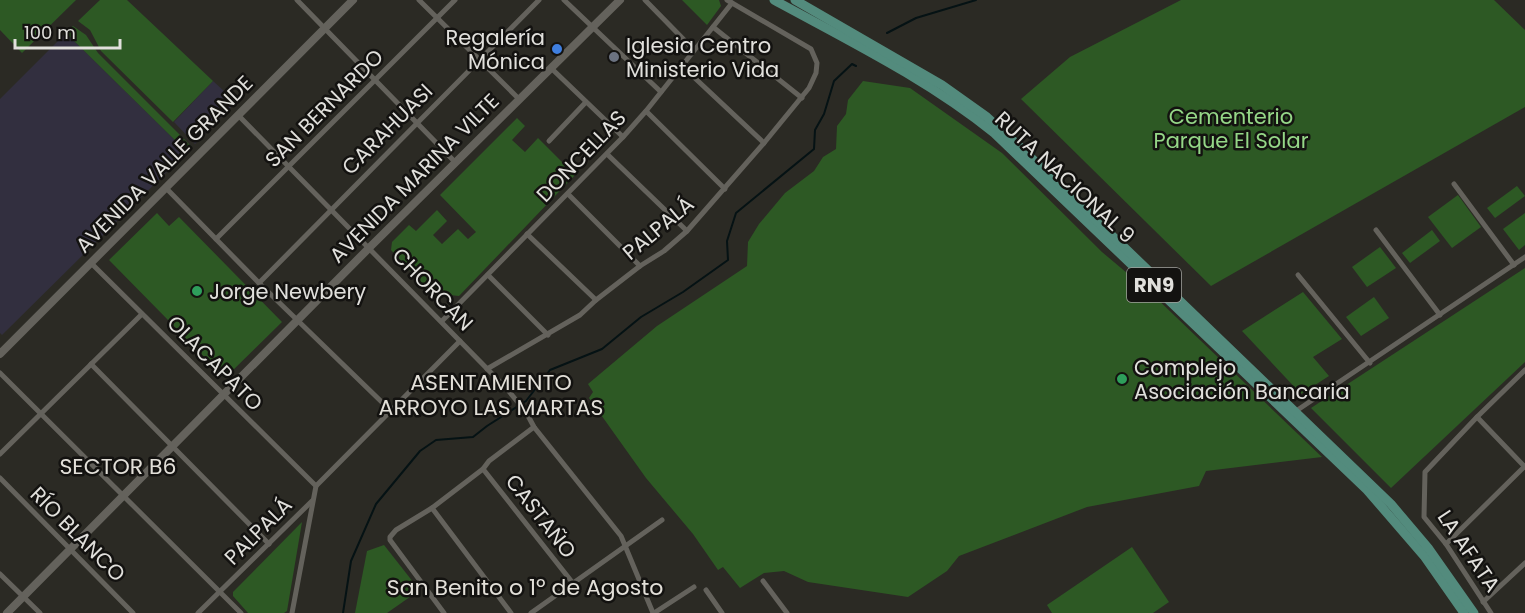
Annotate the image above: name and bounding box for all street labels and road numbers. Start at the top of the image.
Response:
street label: SAN BERNARDO [258,42,390,174]
street label: AVENIDA VALLE GRANDE [69,69,259,259]
street label: CARAHUASI [335,77,439,181]
street label: AVENIDA MARINA VILTE [323,87,505,269]
street label: DONCELLAS [530,104,632,208]
street label: RUTA NACIONAL 9 [989,104,1141,250]
street label: PALPALÁ [616,190,700,266]
street label: CHORCAN [386,241,480,337]
road number: RN9 [1127,268,1181,302]
street label: OLACAPATO [161,309,269,417]
street label: CASTAÑO [499,468,583,564]
street label: RÍO BLANCO [24,480,132,588]
street label: PALPALÁ [218,491,298,571]
street label: LA AFATA [1431,504,1507,598]

